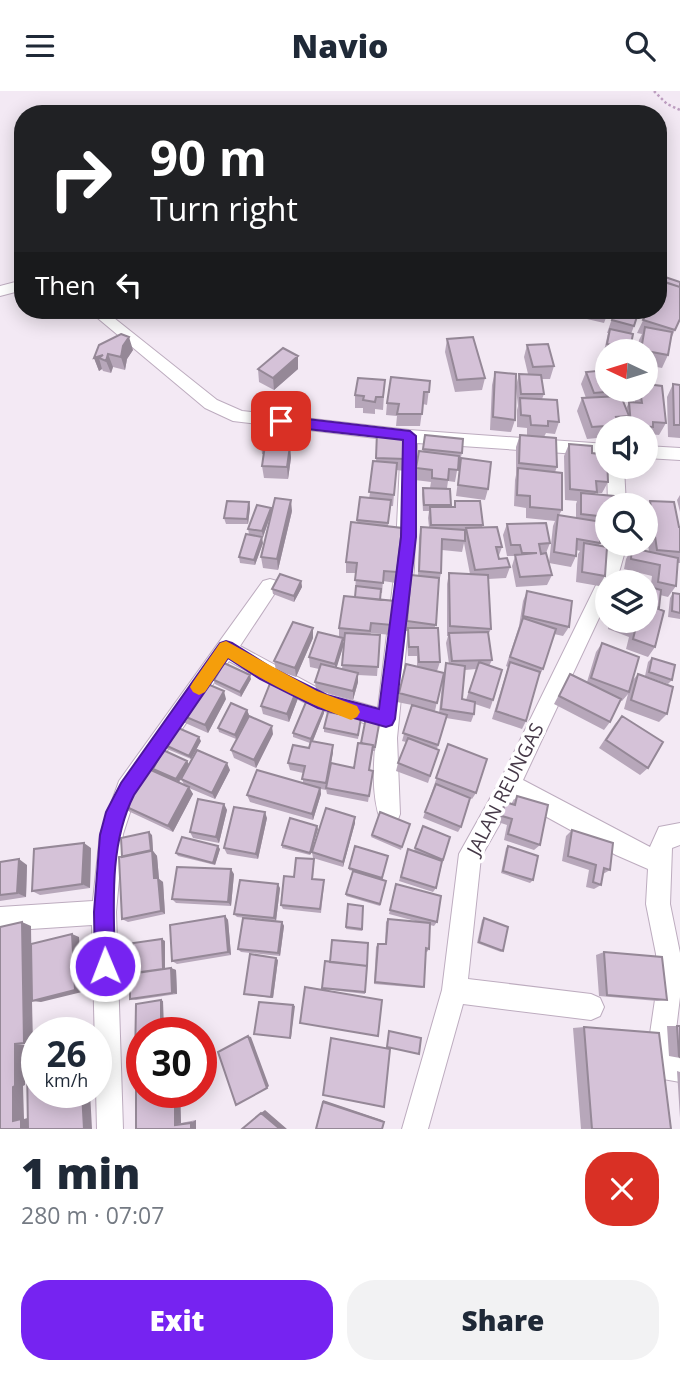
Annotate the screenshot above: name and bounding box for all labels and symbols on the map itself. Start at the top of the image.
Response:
north arrow [595,339,658,403]
pin [251,391,311,451]
street label: JALAN REUNGAS [460,719,549,861]
position arrow [68,929,142,1003]
speed limit sign: 30 [126,1017,217,1108]

